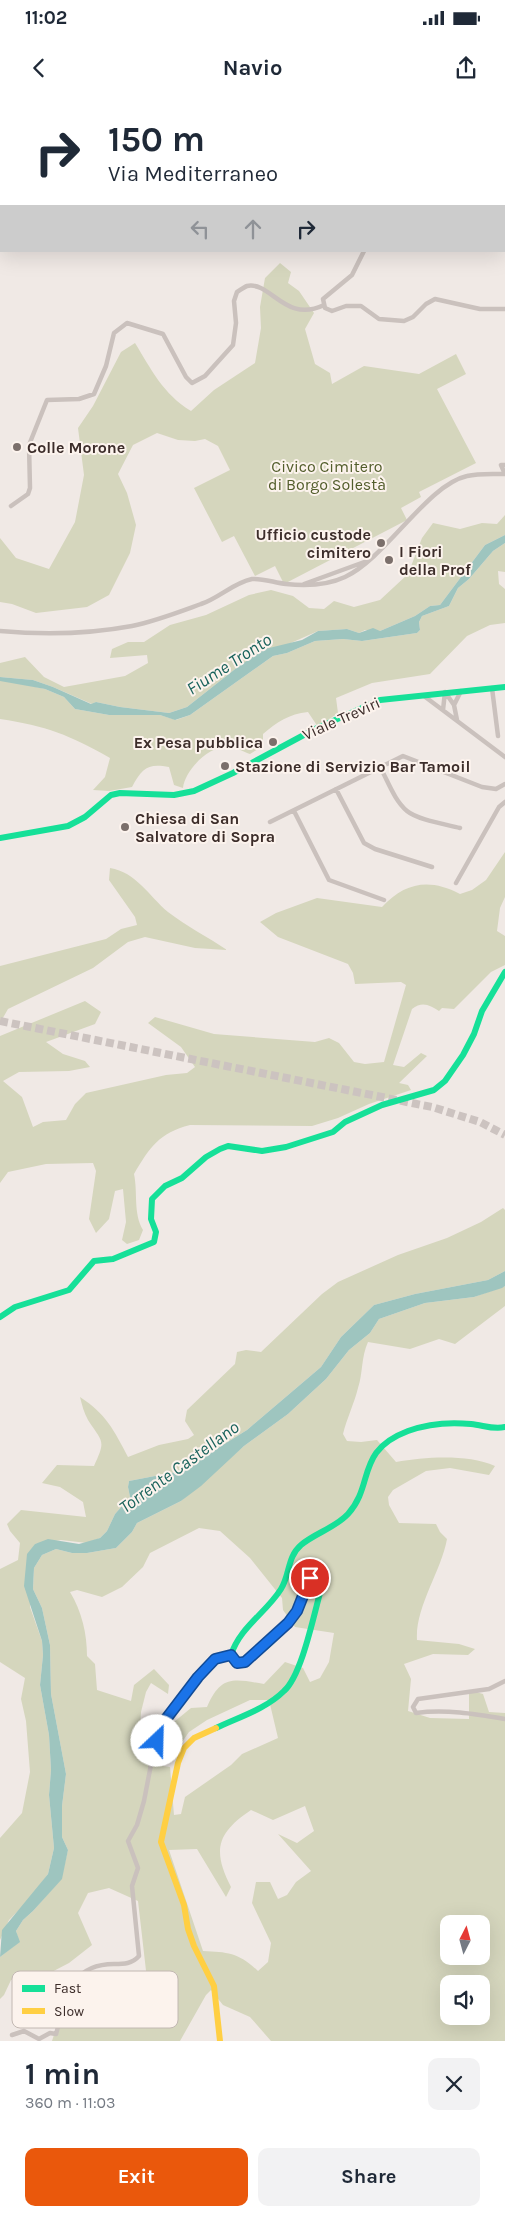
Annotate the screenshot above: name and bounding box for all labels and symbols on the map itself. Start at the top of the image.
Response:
place label: Colle Morone [27,438,125,457]
marker: Colle Morone [11,441,23,453]
park label: Civico Cimitero di Borgo Solestà [268,457,386,494]
place label: Ufficio custode cimitero [256,525,371,562]
marker: Ufficio custode cimitero [375,537,387,549]
place label: I Fiori della Prof [399,542,471,579]
marker: I Fiori della Prof [383,554,395,566]
water label: Fiume Tronto [182,628,276,700]
street label: Viale Treviri [299,693,383,744]
place label: Ex Pesa pubblica [134,733,263,752]
marker: Ex Pesa pubblica [267,736,279,748]
place label: Stazione di Servizio Bar Tamoil [235,757,470,776]
marker: Stazione di Servizio Bar Tamoil [219,760,231,772]
place label: Chiesa di San Salvatore di Sopra [135,809,275,846]
marker: Chiesa di San Salvatore di Sopra [119,821,131,833]
water label: Torrente Castellano [115,1416,243,1518]
pin [289,1557,331,1599]
position arrow [130,1714,182,1766]
north arrow [440,1915,490,1965]
legend [12,1971,178,2028]
text: Fast [54,1980,81,1997]
text: Slow [54,2003,84,2020]

